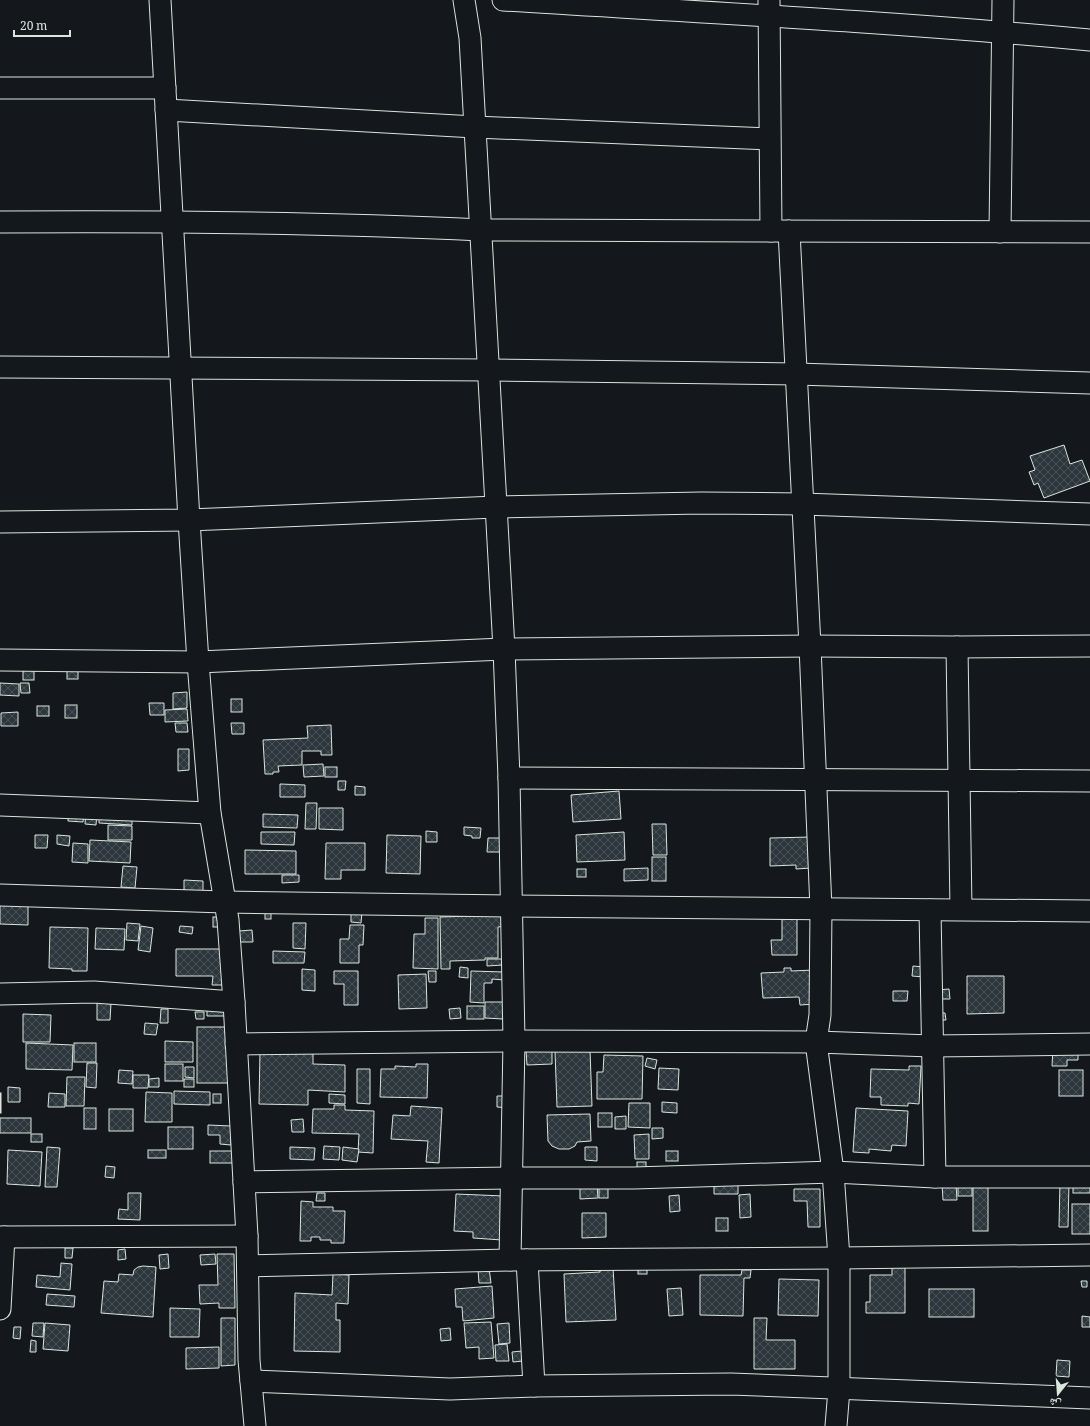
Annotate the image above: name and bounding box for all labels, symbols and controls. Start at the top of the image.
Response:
scale bar [14,12,70,38]
text: 20 m [20,17,47,38]
north arrow [1038,1374,1078,1414]
text: ش [1047,1391,1064,1413]

